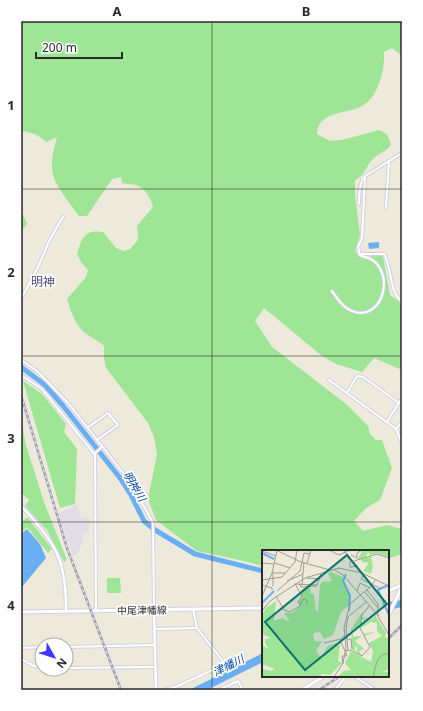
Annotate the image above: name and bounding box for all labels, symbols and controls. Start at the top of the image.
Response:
text: A [113,2,122,20]
text: B [302,2,310,20]
scale bar [36,34,122,60]
text: 200 m [42,39,77,56]
text: 1 [7,96,15,114]
text: 2 [7,263,15,281]
district label: 明神 [31,273,55,290]
text: 3 [7,429,15,447]
water label: 明神川 [120,468,150,505]
inset map [262,550,389,677]
text: 4 [7,596,15,614]
street label: 中尾津幡線 [117,603,167,617]
north arrow [34,637,74,677]
water label: 津幡川 [210,650,247,679]
text: N [54,655,71,672]

